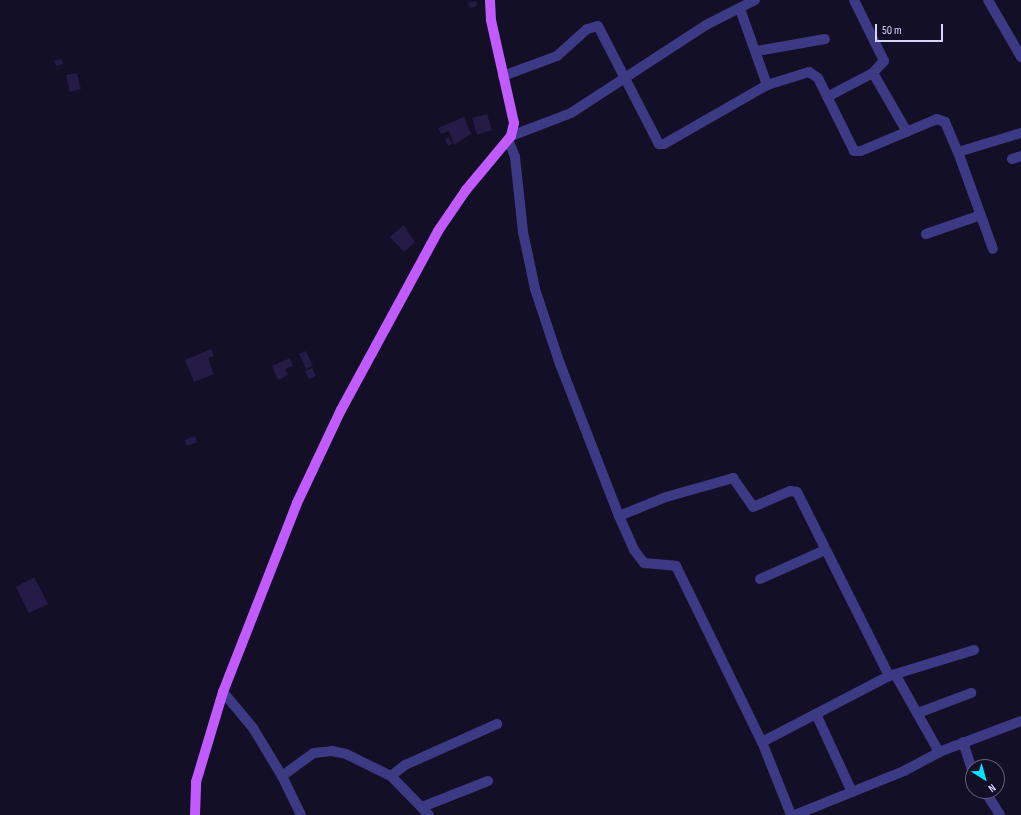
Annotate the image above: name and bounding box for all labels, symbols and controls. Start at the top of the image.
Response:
scale bar [877,16,945,42]
text: 50 m [882,23,902,38]
north arrow [965,759,1005,799]
text: N [986,781,998,795]

